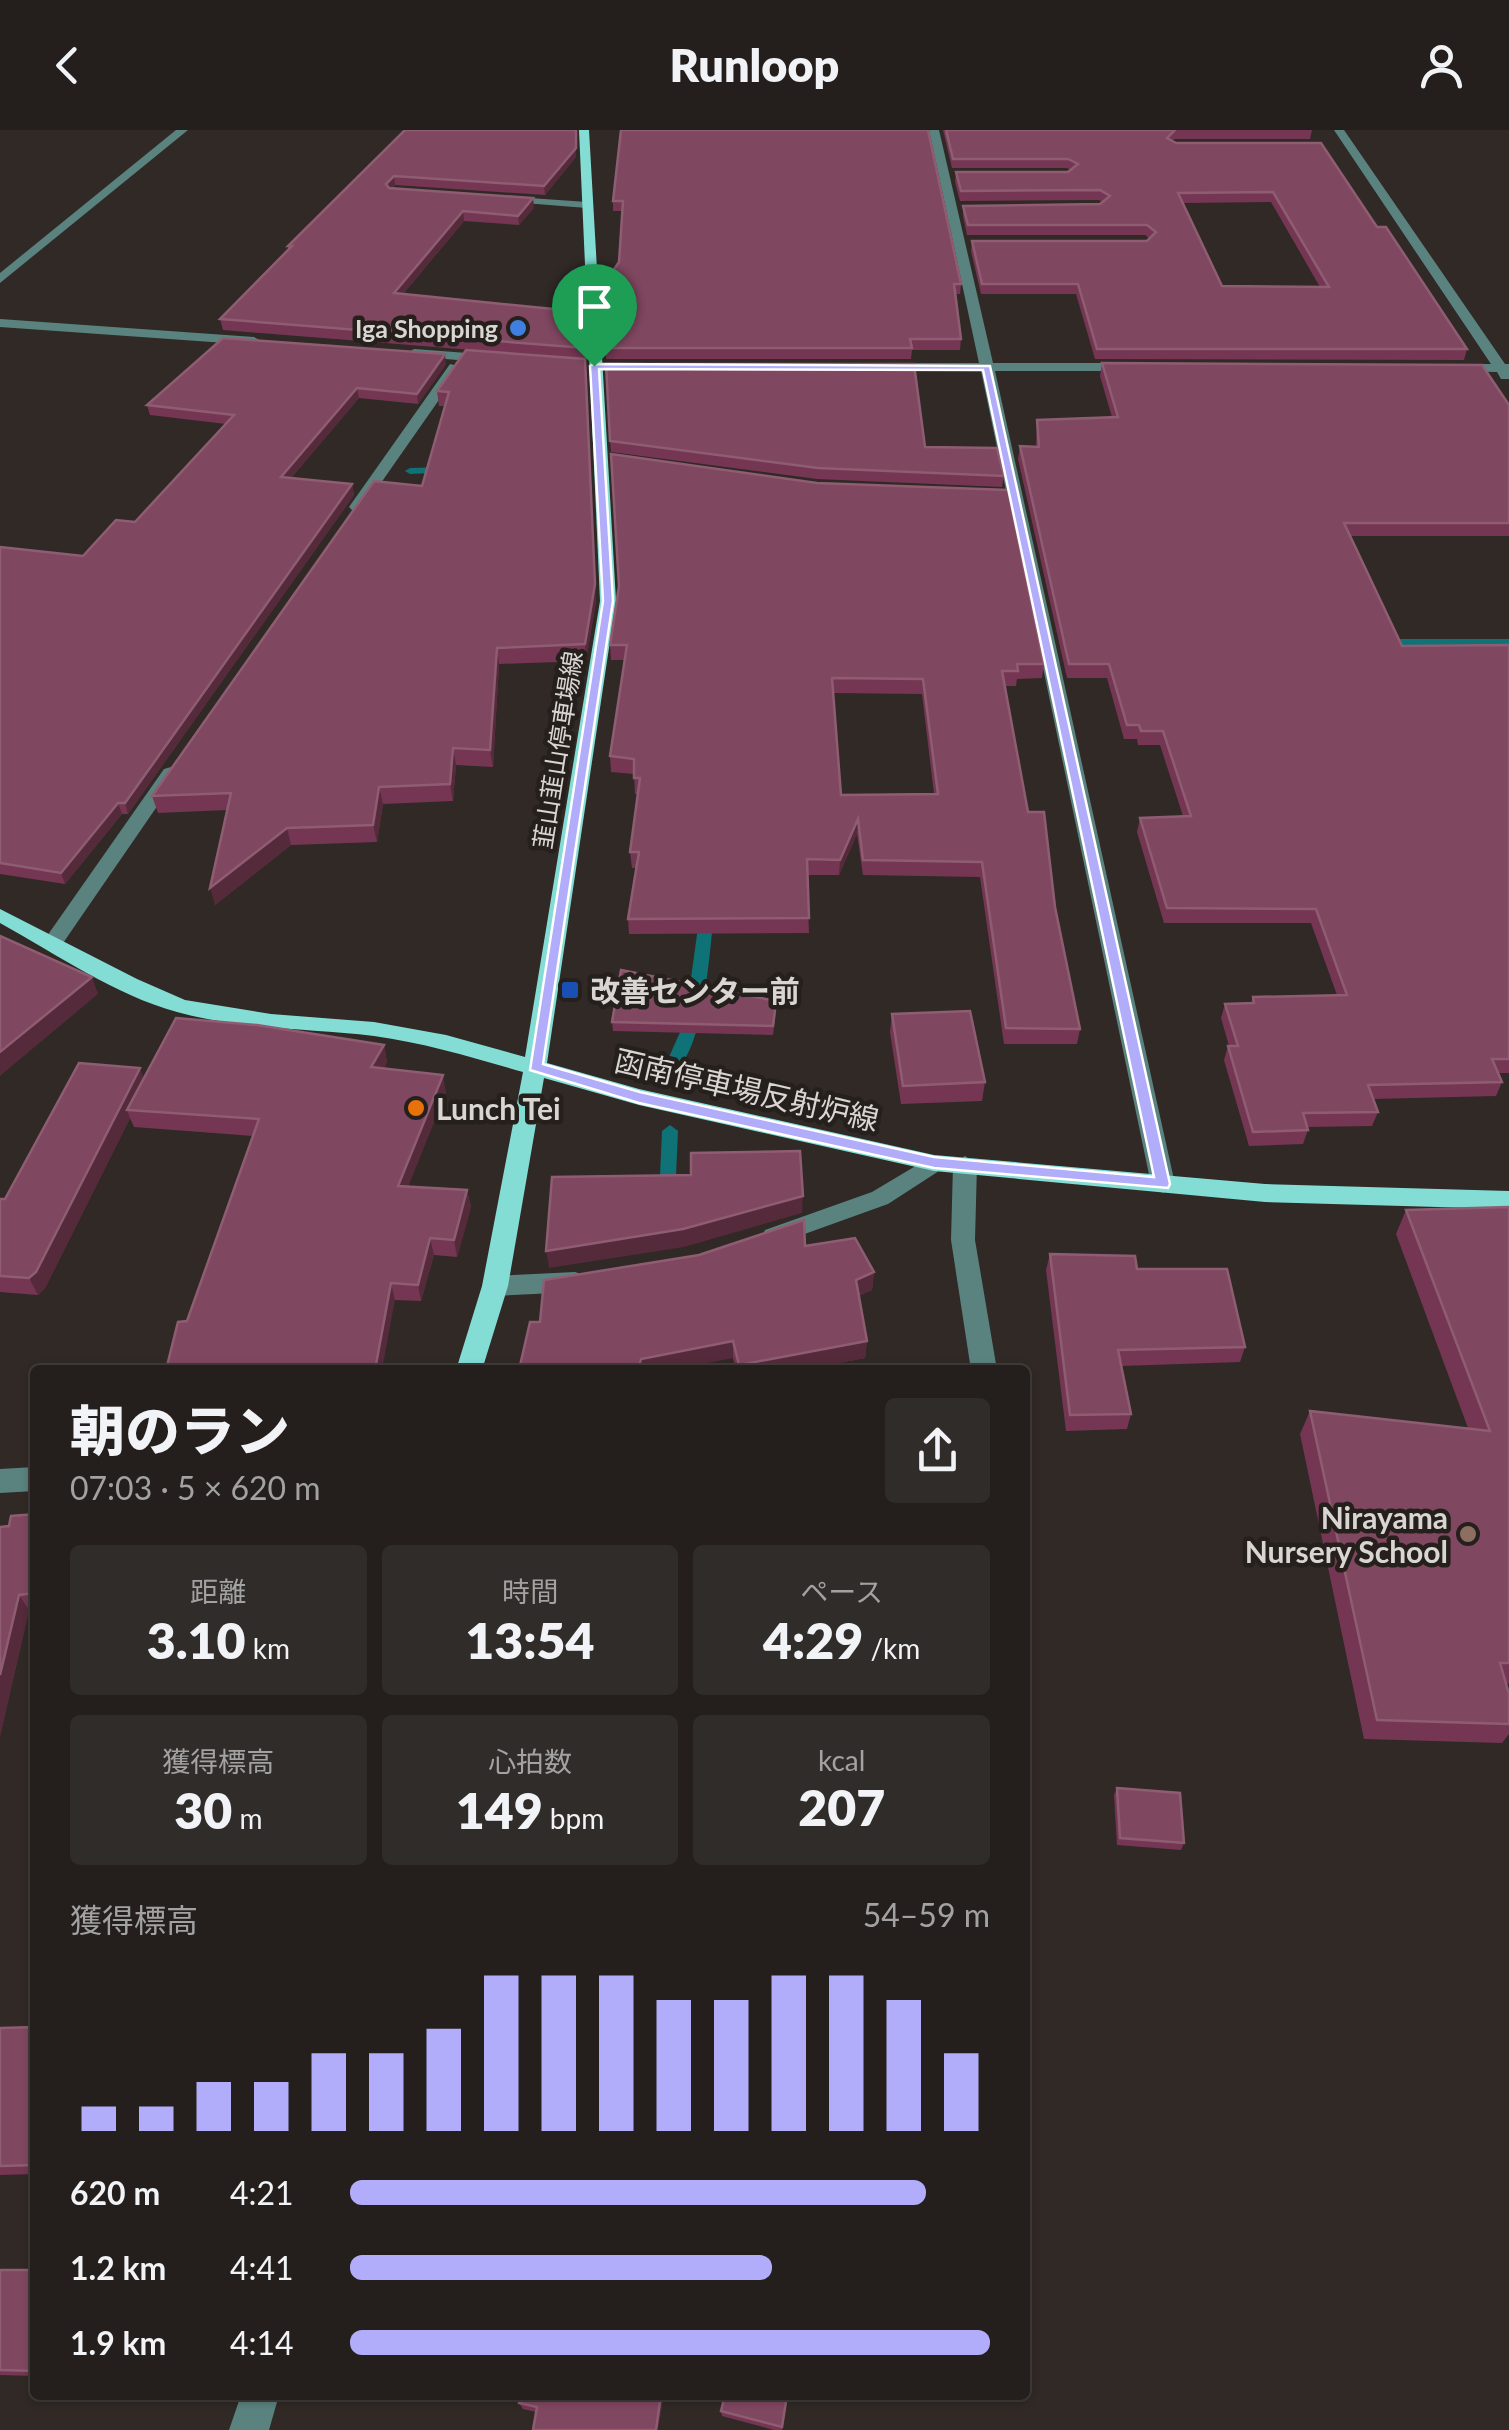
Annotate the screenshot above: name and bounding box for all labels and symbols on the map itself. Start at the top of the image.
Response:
pin [552,264,637,367]
place label: Iga Shopping [355,313,498,343]
marker: Iga Shopping [507,317,529,339]
street label: 韮山韮山停車場線 [527,649,587,851]
place label: 改善センター前 [590,972,800,1008]
marker: 改善センター前 [559,979,581,1001]
street label: 函南停車場反射炉線 [611,1041,883,1137]
place label: Lunch Tei [436,1090,561,1126]
marker: Lunch Tei [405,1097,427,1119]
place label: Nirayama Nursery School [1245,1499,1448,1569]
marker: Nirayama Nursery School [1457,1523,1479,1545]

